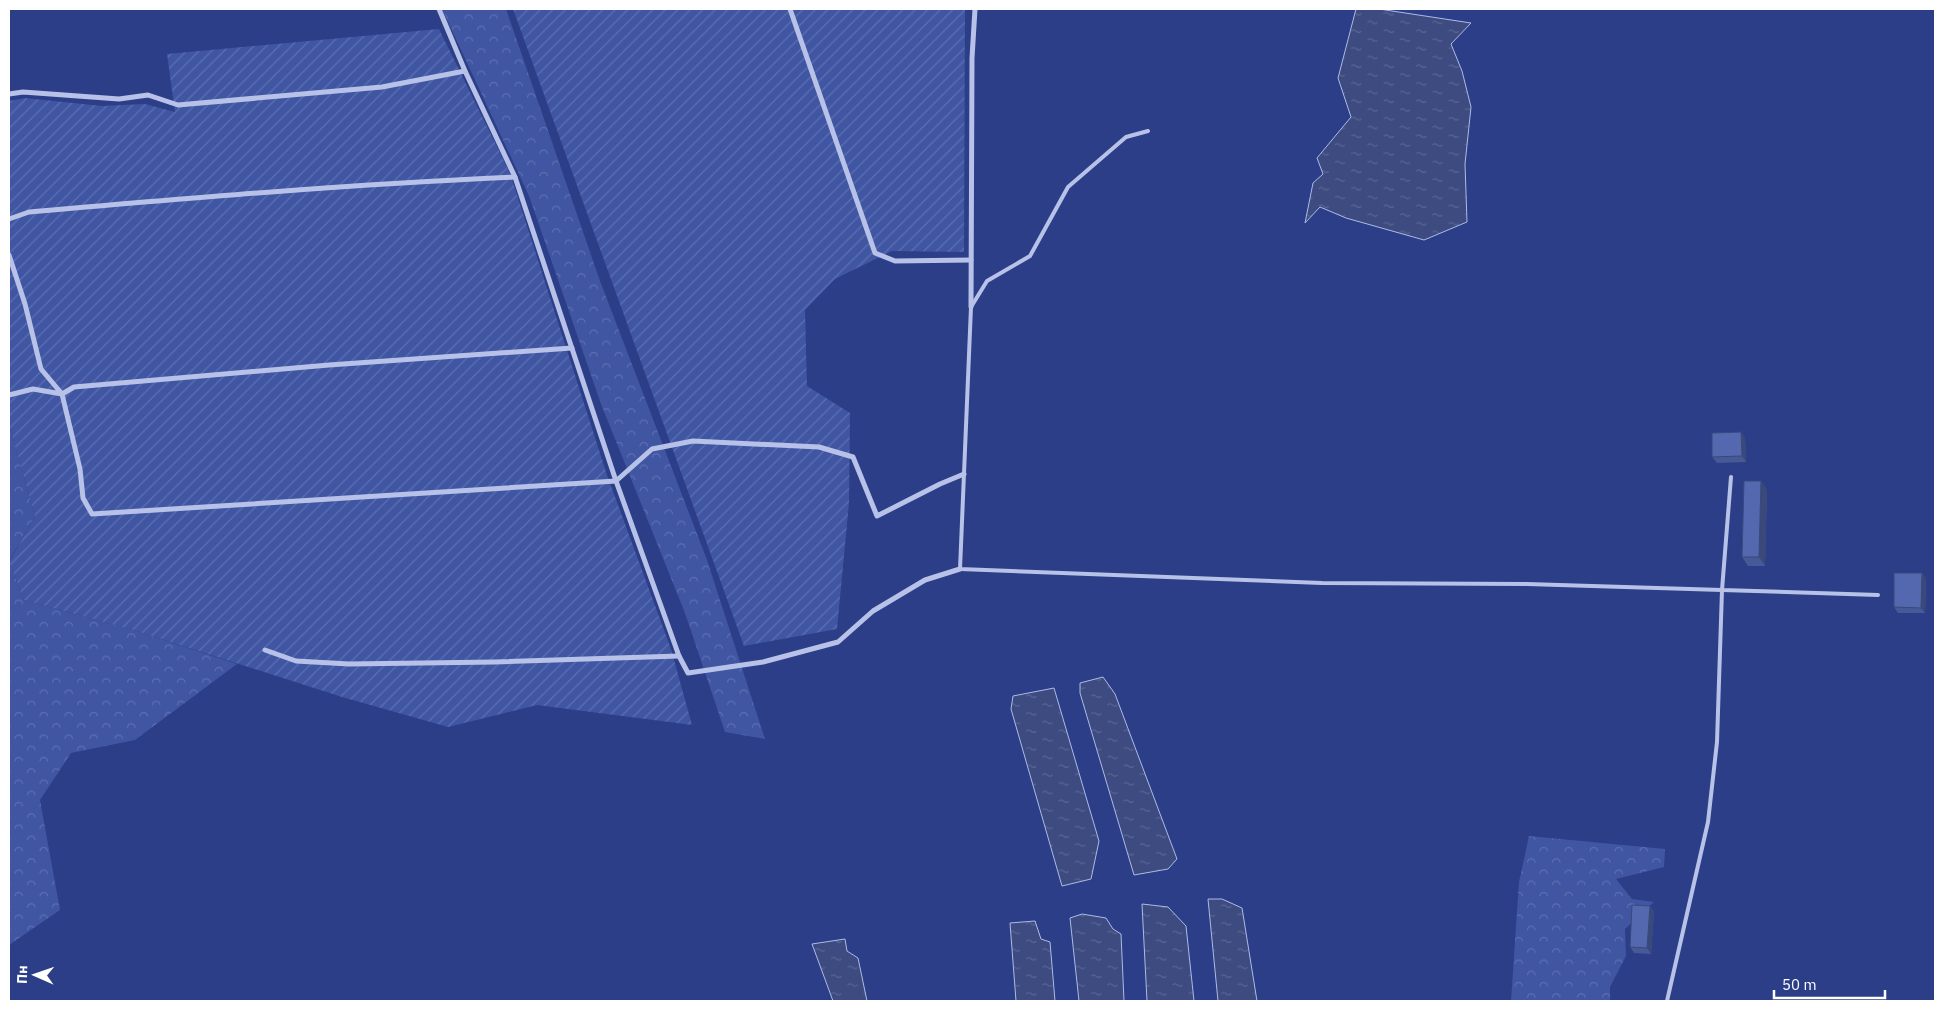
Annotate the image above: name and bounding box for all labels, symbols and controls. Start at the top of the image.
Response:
north arrow [10,950,60,1000]
text: Пн [13,965,31,984]
scale bar [1774,968,1885,1000]
text: 50 m [1782,975,1817,994]

